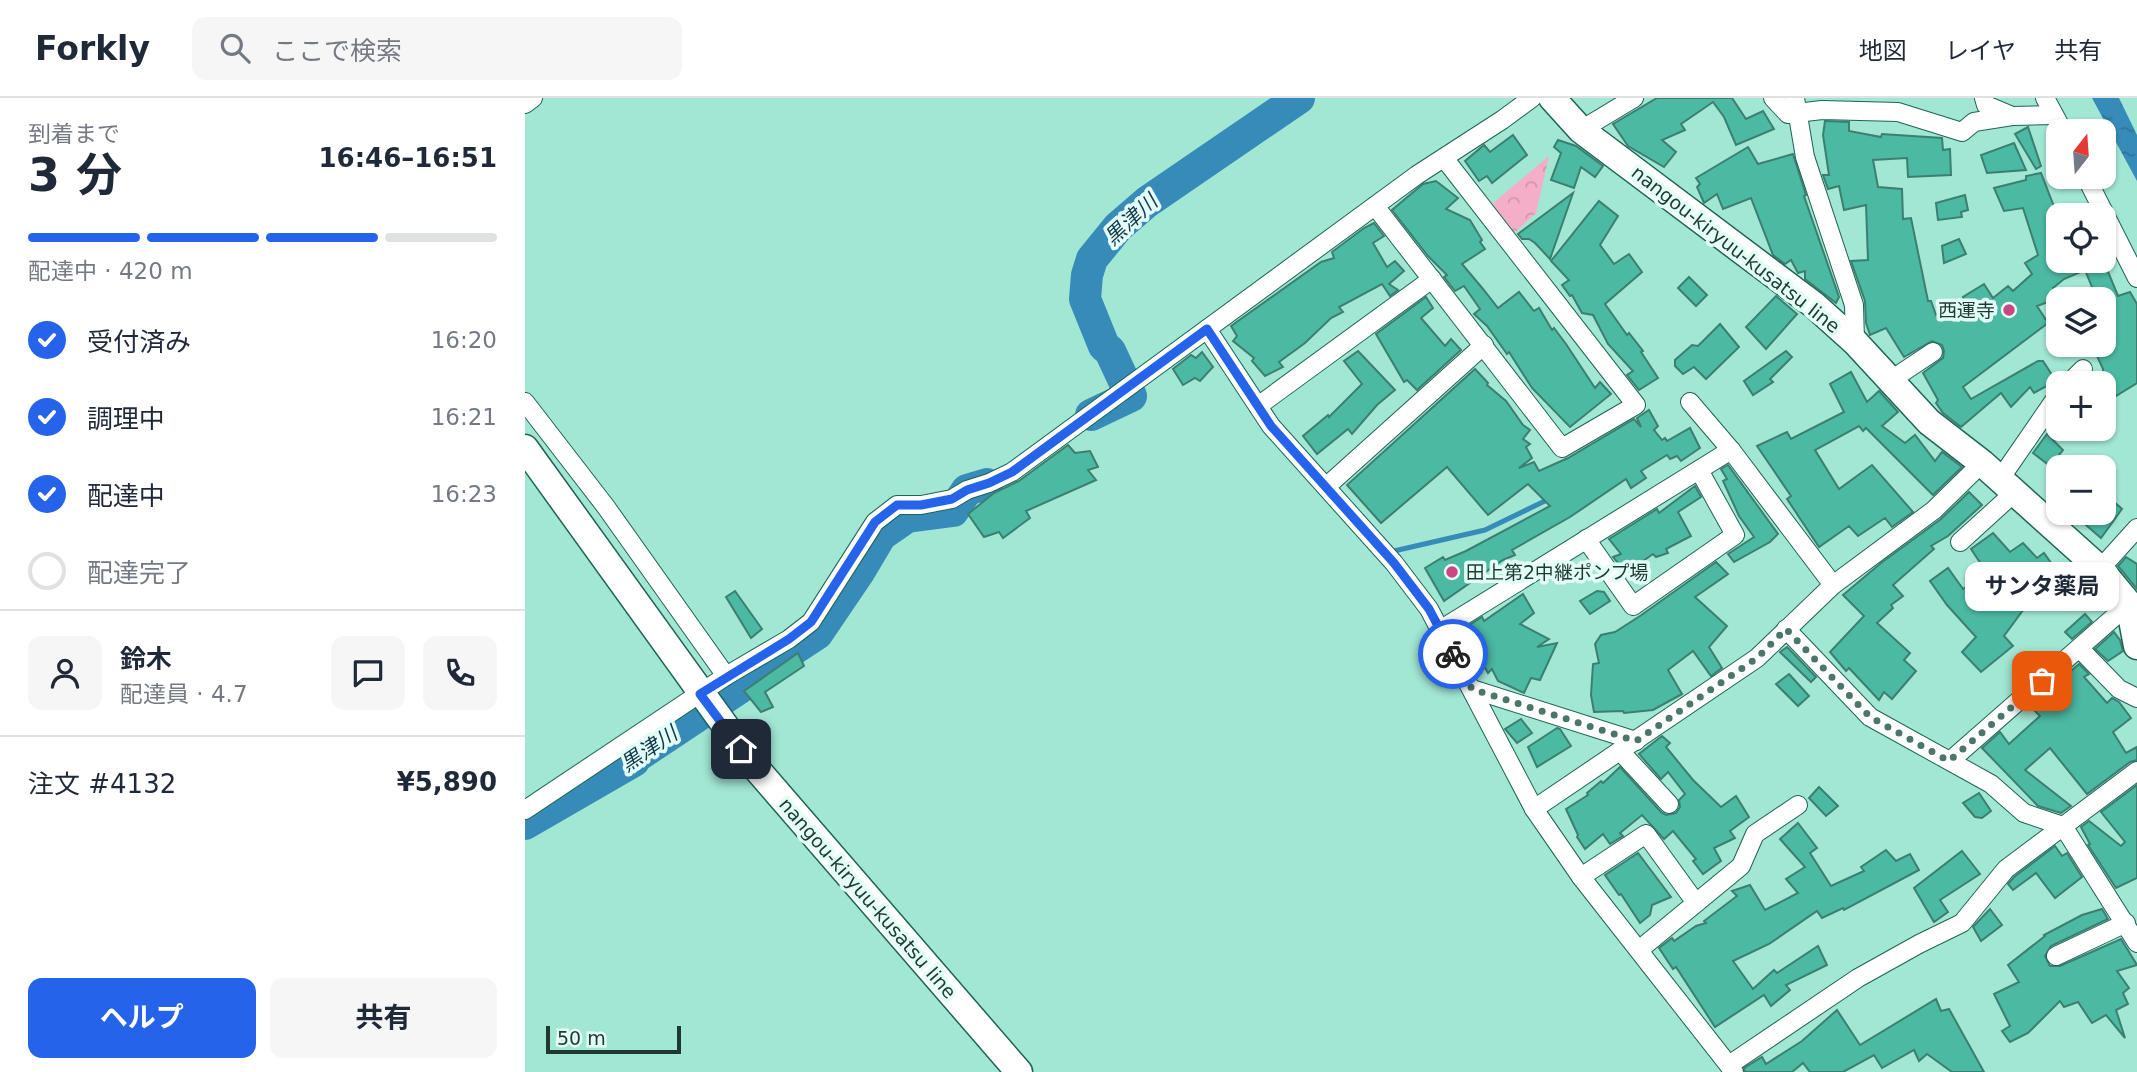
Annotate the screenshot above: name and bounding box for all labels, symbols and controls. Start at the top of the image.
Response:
search box [192,17,682,80]
text: Forkly [35,29,150,68]
icon: search [216,29,254,67]
text: ここで検索 [272,36,402,66]
text: 地図 [1859,37,1907,65]
text: レイヤ [1945,37,2016,65]
text: 共有 [2054,37,2102,65]
north arrow [2046,119,2116,189]
map controls [2046,119,2116,525]
text: 到着まで [28,121,120,147]
text: 16:46–16:51 [318,143,497,173]
text: 3 分 [28,148,122,202]
street label: nangou-kiryuu-kusatsu line [1627,161,1845,337]
water label: 黒津川 [1100,188,1164,250]
button: locate [2046,203,2116,273]
text: 配達中 · 420 m [28,258,193,284]
button: layers [2046,287,2116,357]
place label: 西運寺 [1938,299,1995,321]
marker: 西運寺 [2001,302,2017,318]
icon: check [28,321,66,359]
text: 受付済み [87,327,191,357]
text: 16:20 [431,327,497,353]
button: + [2046,371,2116,441]
icon: check [28,398,66,436]
text: 調理中 [87,404,165,434]
text: 16:21 [431,404,497,430]
button: − [2046,455,2116,525]
icon: check [28,475,66,513]
text: 配達中 [87,481,165,511]
text: 16:23 [431,481,497,507]
text: 配達完了 [87,558,191,588]
place label: 田上第2中継ポンプ場 [1466,561,1649,583]
callout: サンタ薬局 [1965,562,2119,611]
marker: 田上第2中継ポンプ場 [1444,564,1460,580]
text: サンタ薬局 [1985,573,2100,599]
courier [1418,619,1488,689]
icon: bike [1434,635,1472,673]
button: person [28,636,102,710]
button: chat [331,636,405,710]
button: phone [423,636,497,710]
text: 鈴木 [120,644,172,674]
pin [2012,651,2072,711]
icon: bag [2023,662,2061,700]
text: 配達員 · 4.7 [120,681,248,707]
pin [711,719,771,779]
water label: 黒津川 [616,720,683,777]
icon: home [722,730,760,768]
text: ¥5,890 [397,767,497,797]
text: 注文 #4132 [28,769,176,799]
street label: nangou-kiryuu-kusatsu line [775,793,961,1003]
button: ヘルプ [28,978,256,1058]
button: 共有 [270,978,497,1058]
scale bar [546,1023,681,1055]
text: 50 m [557,1027,606,1049]

